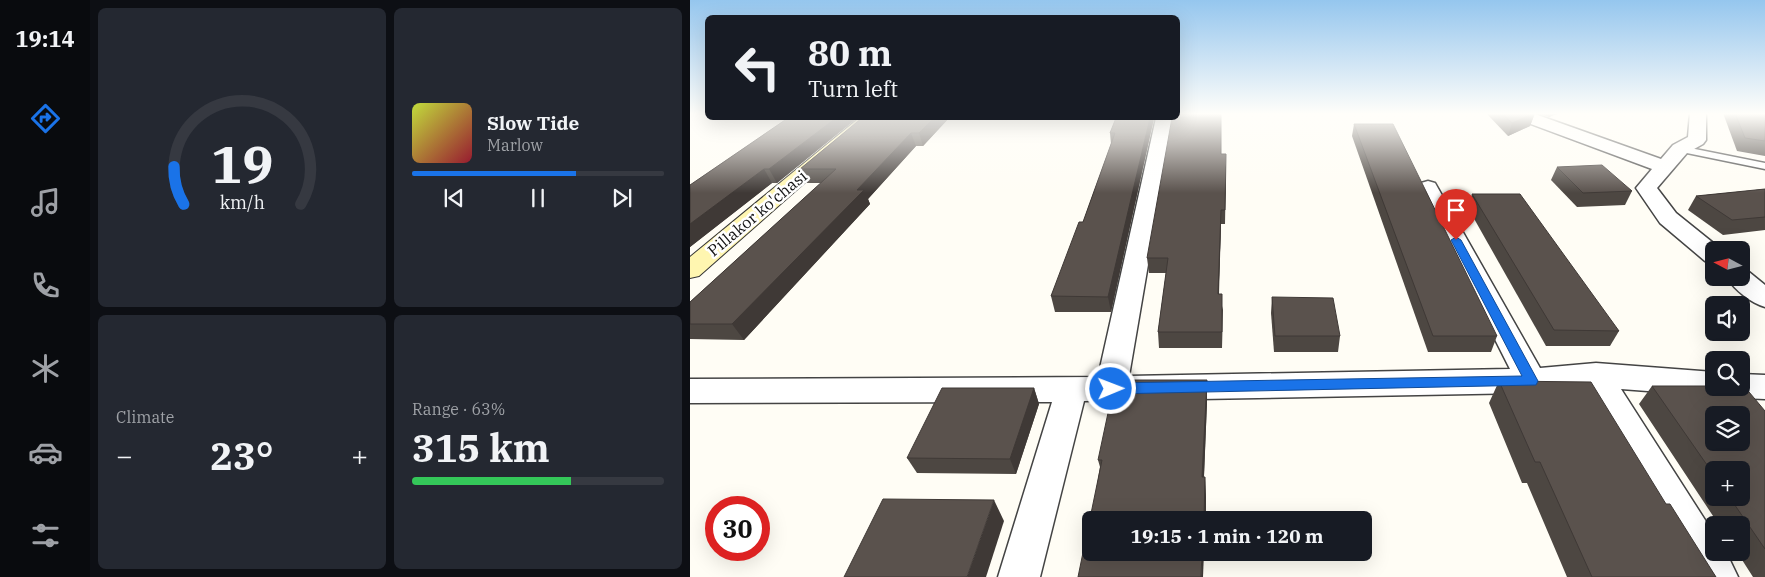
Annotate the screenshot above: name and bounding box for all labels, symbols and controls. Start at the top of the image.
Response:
text: 19:14 [15,24,75,53]
text: 80 m [808,30,892,76]
icon: left [725,35,790,100]
text: Turn left [808,74,898,103]
icon: directions [28,101,63,136]
text: Slow Tide [487,111,579,135]
text: 19 [211,130,273,197]
text: Marlow [487,135,543,155]
street label: Pillakor ko'chasi [703,166,811,260]
icon: previous [440,184,468,212]
icon: pause [524,184,552,212]
icon: next [608,184,636,212]
icon: music [28,185,63,220]
pin [1435,189,1477,240]
text: km/h [219,191,265,214]
icon: arrive [1442,196,1470,224]
north arrow [1705,241,1750,286]
map controls [1705,241,1750,561]
icon: phone [28,268,63,303]
button: sound [1705,296,1750,341]
icon: climate [28,351,63,386]
button: search [1705,351,1750,396]
position arrow [1084,362,1136,414]
text: Range · 63% [412,399,505,419]
button: layers [1705,406,1750,451]
text: Climate [116,407,174,427]
text: 315 km [412,423,550,472]
text: 23° [210,431,274,480]
icon: car [28,435,63,470]
text: − [116,437,133,474]
text: + [351,437,368,474]
button: + [1705,461,1750,506]
speed limit sign: 30 [705,496,770,561]
button: − [1705,516,1750,561]
icon: filters [28,518,63,553]
text: 19:15 · 1 min · 120 m [1131,524,1323,548]

